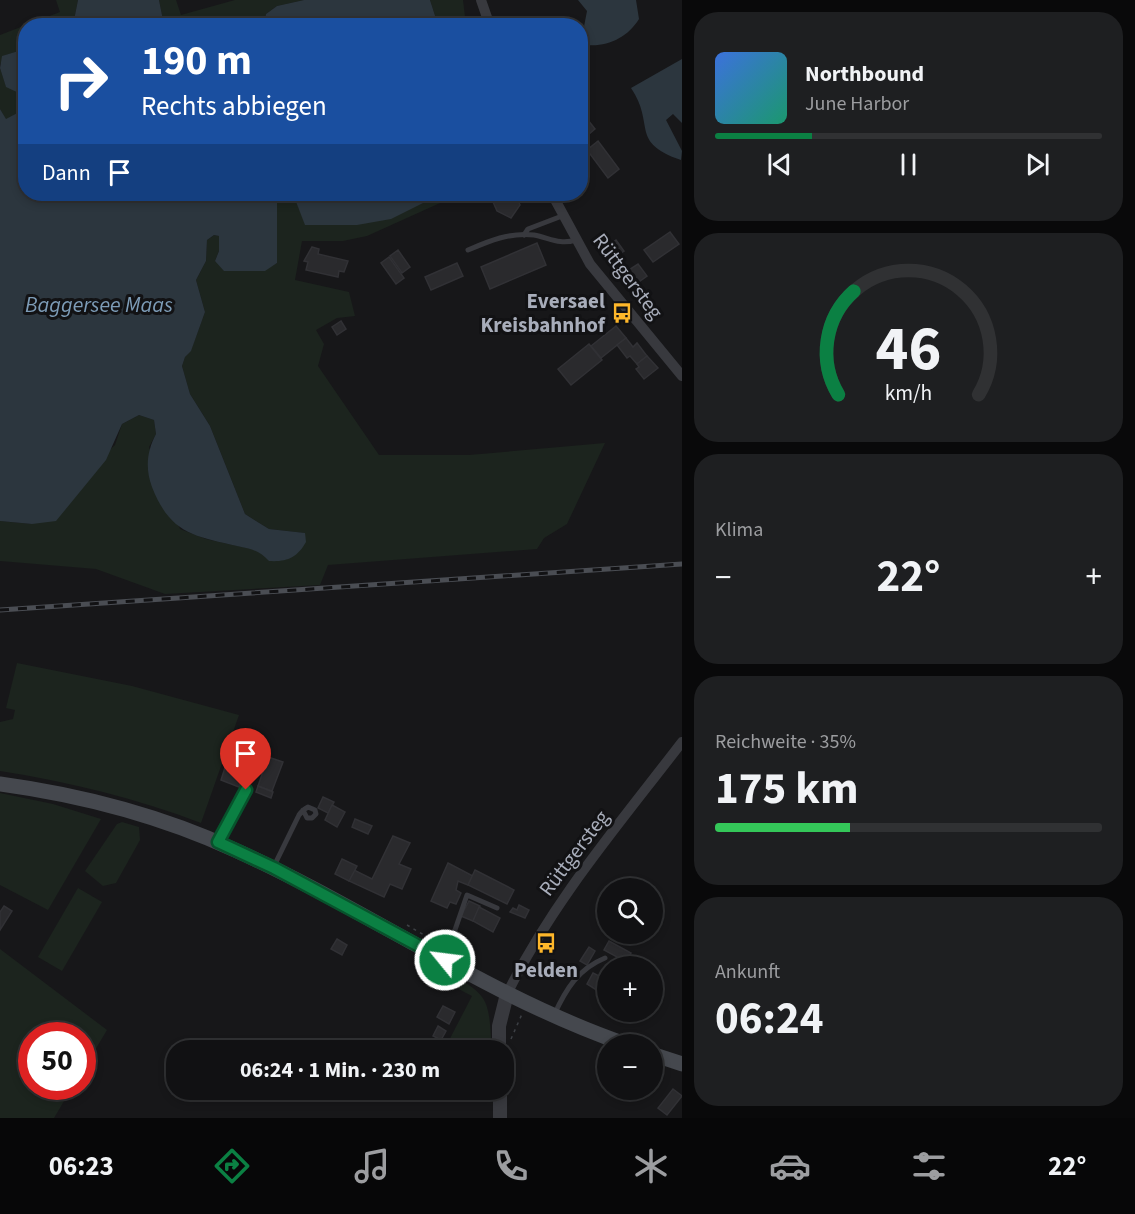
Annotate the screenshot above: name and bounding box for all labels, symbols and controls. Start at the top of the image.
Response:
text: 190 m [141,31,252,91]
icon: right [42,42,120,120]
text: Northbound [805,58,924,90]
text: Rechts abbiegen [141,87,327,126]
text: June Harbor [805,90,909,118]
icon: previous [763,148,796,181]
icon: pause [892,148,925,181]
icon: next [1021,148,1054,181]
icon: arrive [103,156,136,189]
text: Dann [42,157,91,189]
street label: Rüttgersteg [586,227,671,326]
place label: Eversael Kreisbahnhof [480,286,606,340]
water label: Baggersee Maas [25,289,173,321]
bus stop icon: Eversael Kreisbahnhof [610,301,634,325]
text: 46 [876,305,941,394]
text: km/h [885,378,932,409]
text: Klima [715,516,763,544]
text: 22° [877,545,940,609]
text: − [715,554,731,601]
text: + [1086,554,1102,601]
pin [220,728,271,790]
text: Reichweite · 35% [715,728,856,756]
icon: arrive [229,737,262,770]
text: 175 km [715,757,859,821]
street label: Rüttgersteg [532,803,617,902]
map controls [597,878,663,1100]
button: search [597,878,663,944]
position arrow [413,928,477,992]
bus stop icon: Pelden [534,931,558,955]
place label: Pelden [514,955,578,985]
button: + [597,956,663,1022]
text: Ankunft [715,958,780,986]
text: 06:24 [715,987,824,1051]
speed limit sign: 50 [18,1022,96,1100]
button: − [597,1034,663,1100]
text: 06:24 · 1 Min. · 230 m [240,1054,440,1086]
icon: directions [211,1145,253,1187]
icon: music [351,1145,393,1187]
icon: phone [490,1145,532,1187]
icon: climate [630,1145,672,1187]
icon: car [769,1145,811,1187]
icon: filters [908,1145,950,1187]
text: 06:23 [49,1147,114,1186]
text: 22° [1048,1147,1086,1186]

